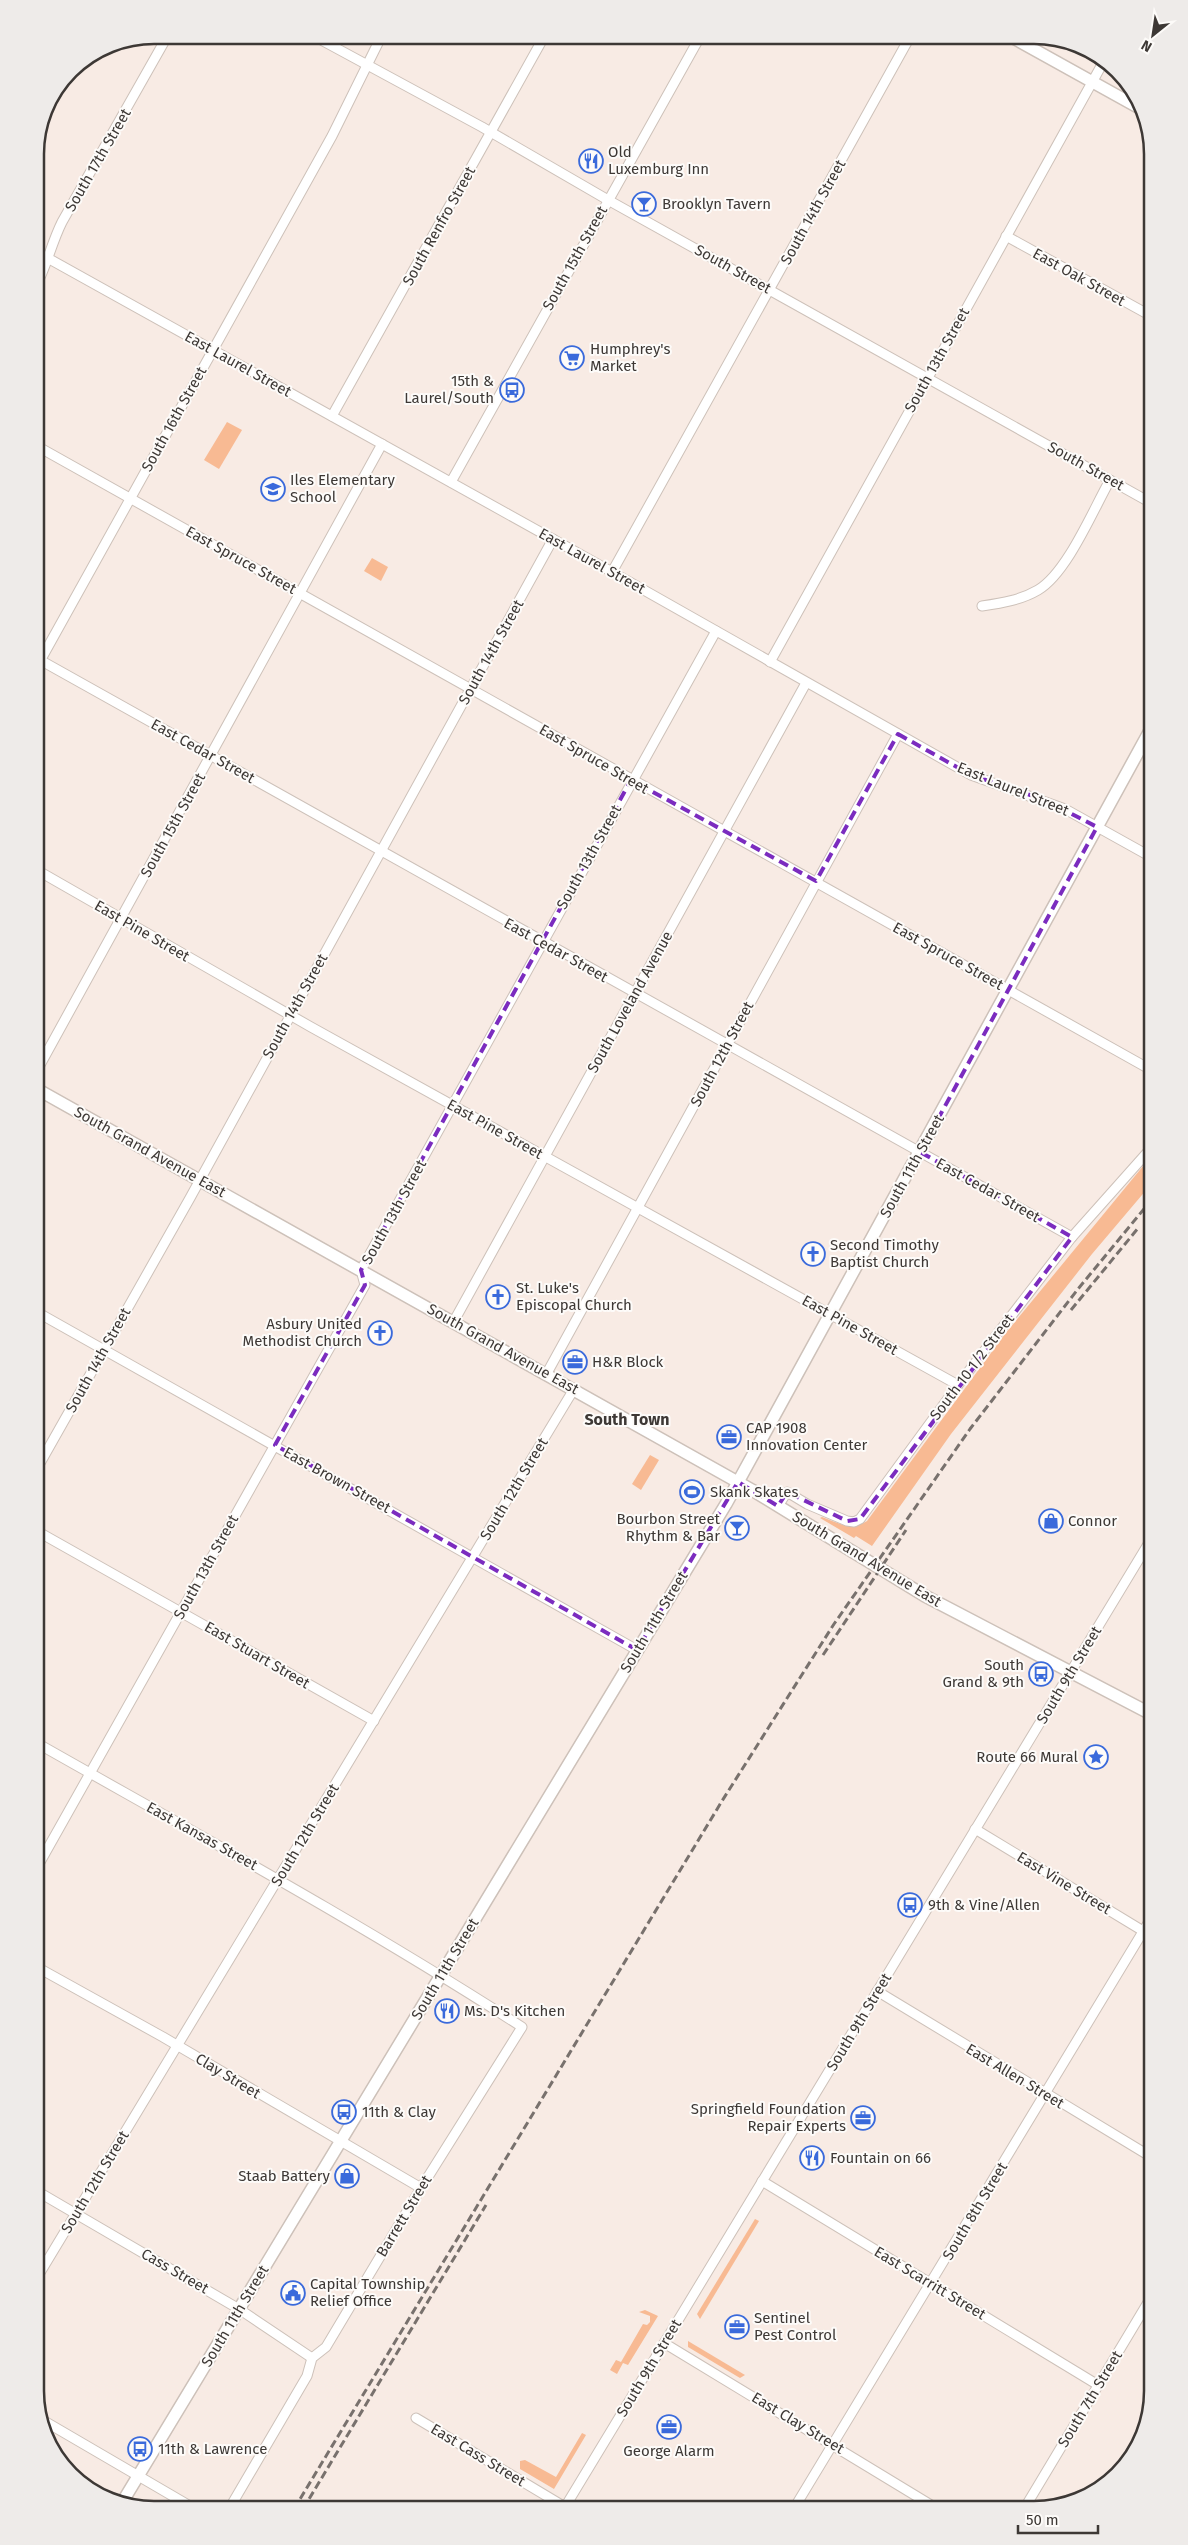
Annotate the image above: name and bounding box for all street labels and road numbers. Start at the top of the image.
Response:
street label: South 17th Street [61,105,135,215]
street label: South 14th Street [777,156,850,268]
street label: South Renfro Street [399,163,480,289]
street label: South 15th Street [539,202,611,313]
street label: South Street [692,241,775,298]
street label: East Oak Street [1030,244,1129,310]
street label: South 13th Street [901,304,973,415]
street label: East Laurel Street [182,327,295,401]
street label: South 16th Street [138,363,211,475]
street label: South Street [1045,438,1128,495]
street label: East Spruce Street [183,522,300,598]
street label: East Laurel Street [536,524,649,598]
street label: South 14th Street [455,596,528,708]
street label: East Cedar Street [148,715,259,787]
street label: East Spruce Street [536,720,653,798]
street label: East Laurel Street [954,758,1072,820]
street label: South 15th Street [137,769,209,880]
street label: South 13th Street [553,801,625,912]
street label: East Pine Street [91,896,193,966]
street label: East Cedar Street [501,914,612,986]
street label: East Spruce Street [890,918,1007,994]
street label: South Loveland Avenue [584,928,676,1076]
street label: South 14th Street [259,950,332,1062]
street label: South 12th Street [687,998,758,1110]
street label: East Pine Street [444,1095,547,1163]
street label: South Grand Avenue East [71,1103,229,1201]
street label: South 11th Street [876,1111,948,1221]
street label: East Cedar Street [933,1154,1044,1226]
street label: South 13th Street [358,1156,430,1267]
street label: East Pine Street [799,1291,902,1359]
street label: South Grand Avenue East [424,1300,582,1398]
street label: South 14th Street [62,1304,135,1416]
street label: South 10 1/2 Street [926,1310,1018,1424]
street label: South 12th Street [476,1434,552,1544]
street label: East Brown Street [280,1443,394,1517]
street label: South Grand Avenue East [789,1507,945,1611]
street label: South 13th Street [170,1511,242,1622]
street label: South 11th Street [617,1567,692,1676]
street label: East Stuart Street [201,1618,313,1693]
street label: South 9th Street [1033,1622,1105,1727]
street label: South 12th Street [267,1780,343,1890]
street label: East Kansas Street [143,1798,261,1874]
street label: East Vine Street [1014,1848,1115,1918]
street label: South 11th Street [408,1914,483,2023]
street label: South 9th Street [823,1969,895,2074]
street label: East Allen Street [963,2040,1068,2113]
street label: Clay Street [192,2050,264,2103]
street label: South 12th Street [57,2127,133,2237]
street label: South 8th Street [939,2158,1012,2263]
street label: Barrett Street [373,2171,436,2260]
street label: East Scarritt Street [871,2243,990,2324]
street label: Cass Street [138,2245,212,2298]
street label: South 11th Street [198,2261,273,2370]
street label: South 9th Street [613,2315,685,2420]
street label: South 7th Street [1054,2347,1126,2451]
street label: East Clay Street [748,2388,848,2458]
street label: East Cass Street [427,2420,529,2491]

